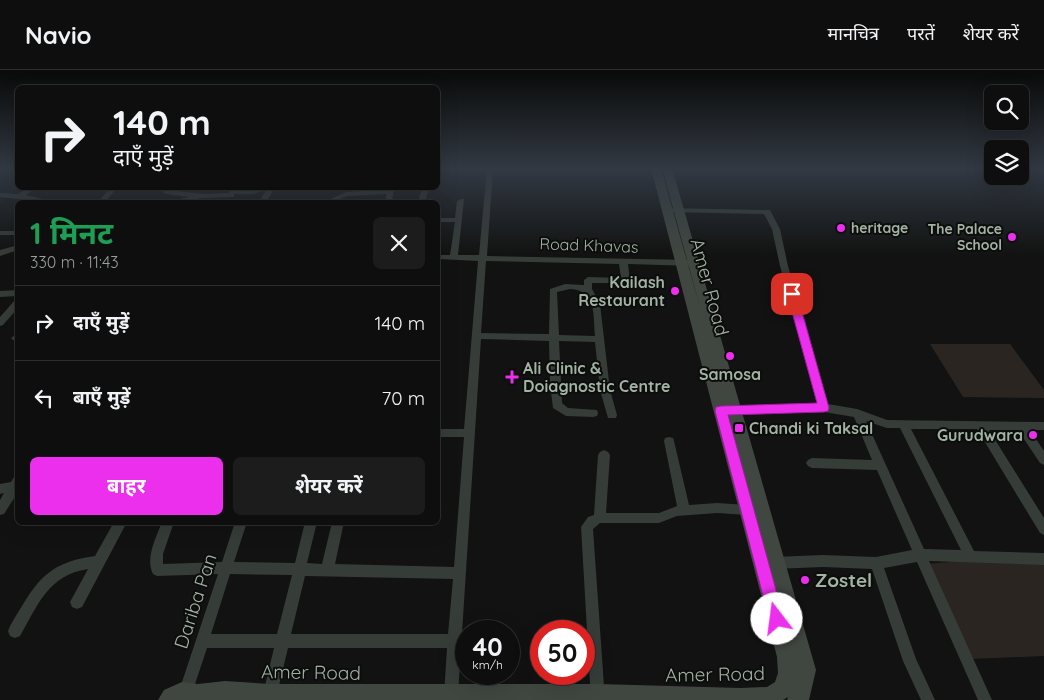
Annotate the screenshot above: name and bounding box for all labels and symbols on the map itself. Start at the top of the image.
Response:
place label: heritage [851,219,908,237]
place label: The Palace School [928,220,1002,254]
marker: heritage [835,222,847,234]
marker: The Palace School [1006,231,1018,243]
street label: Road Khavas [539,233,639,257]
street label: Amer Road [685,236,735,338]
place label: Kailash Restaurant [578,272,665,310]
pin [771,273,813,315]
marker: Kailash Restaurant [669,285,681,297]
marker: Samosa [724,350,736,362]
place label: Ali Clinic & Doiagnostic Centre [523,358,671,396]
place label: Samosa [699,364,761,384]
marker: Ali Clinic & Doiagnostic Centre [505,370,519,384]
place label: Chandi ki Taksal [749,418,873,438]
marker: Chandi ki Taksal [733,422,745,434]
place label: Gurudwara [937,425,1023,445]
marker: Gurudwara [1027,429,1039,441]
street label: Dariba Pan [168,550,222,652]
place label: Zostel [815,568,872,592]
marker: Zostel [799,574,811,586]
position arrow [750,592,802,644]
speed limit sign: 50 [530,620,595,685]
street label: Amer Road [261,659,361,685]
street label: Amer Road [665,661,765,687]

